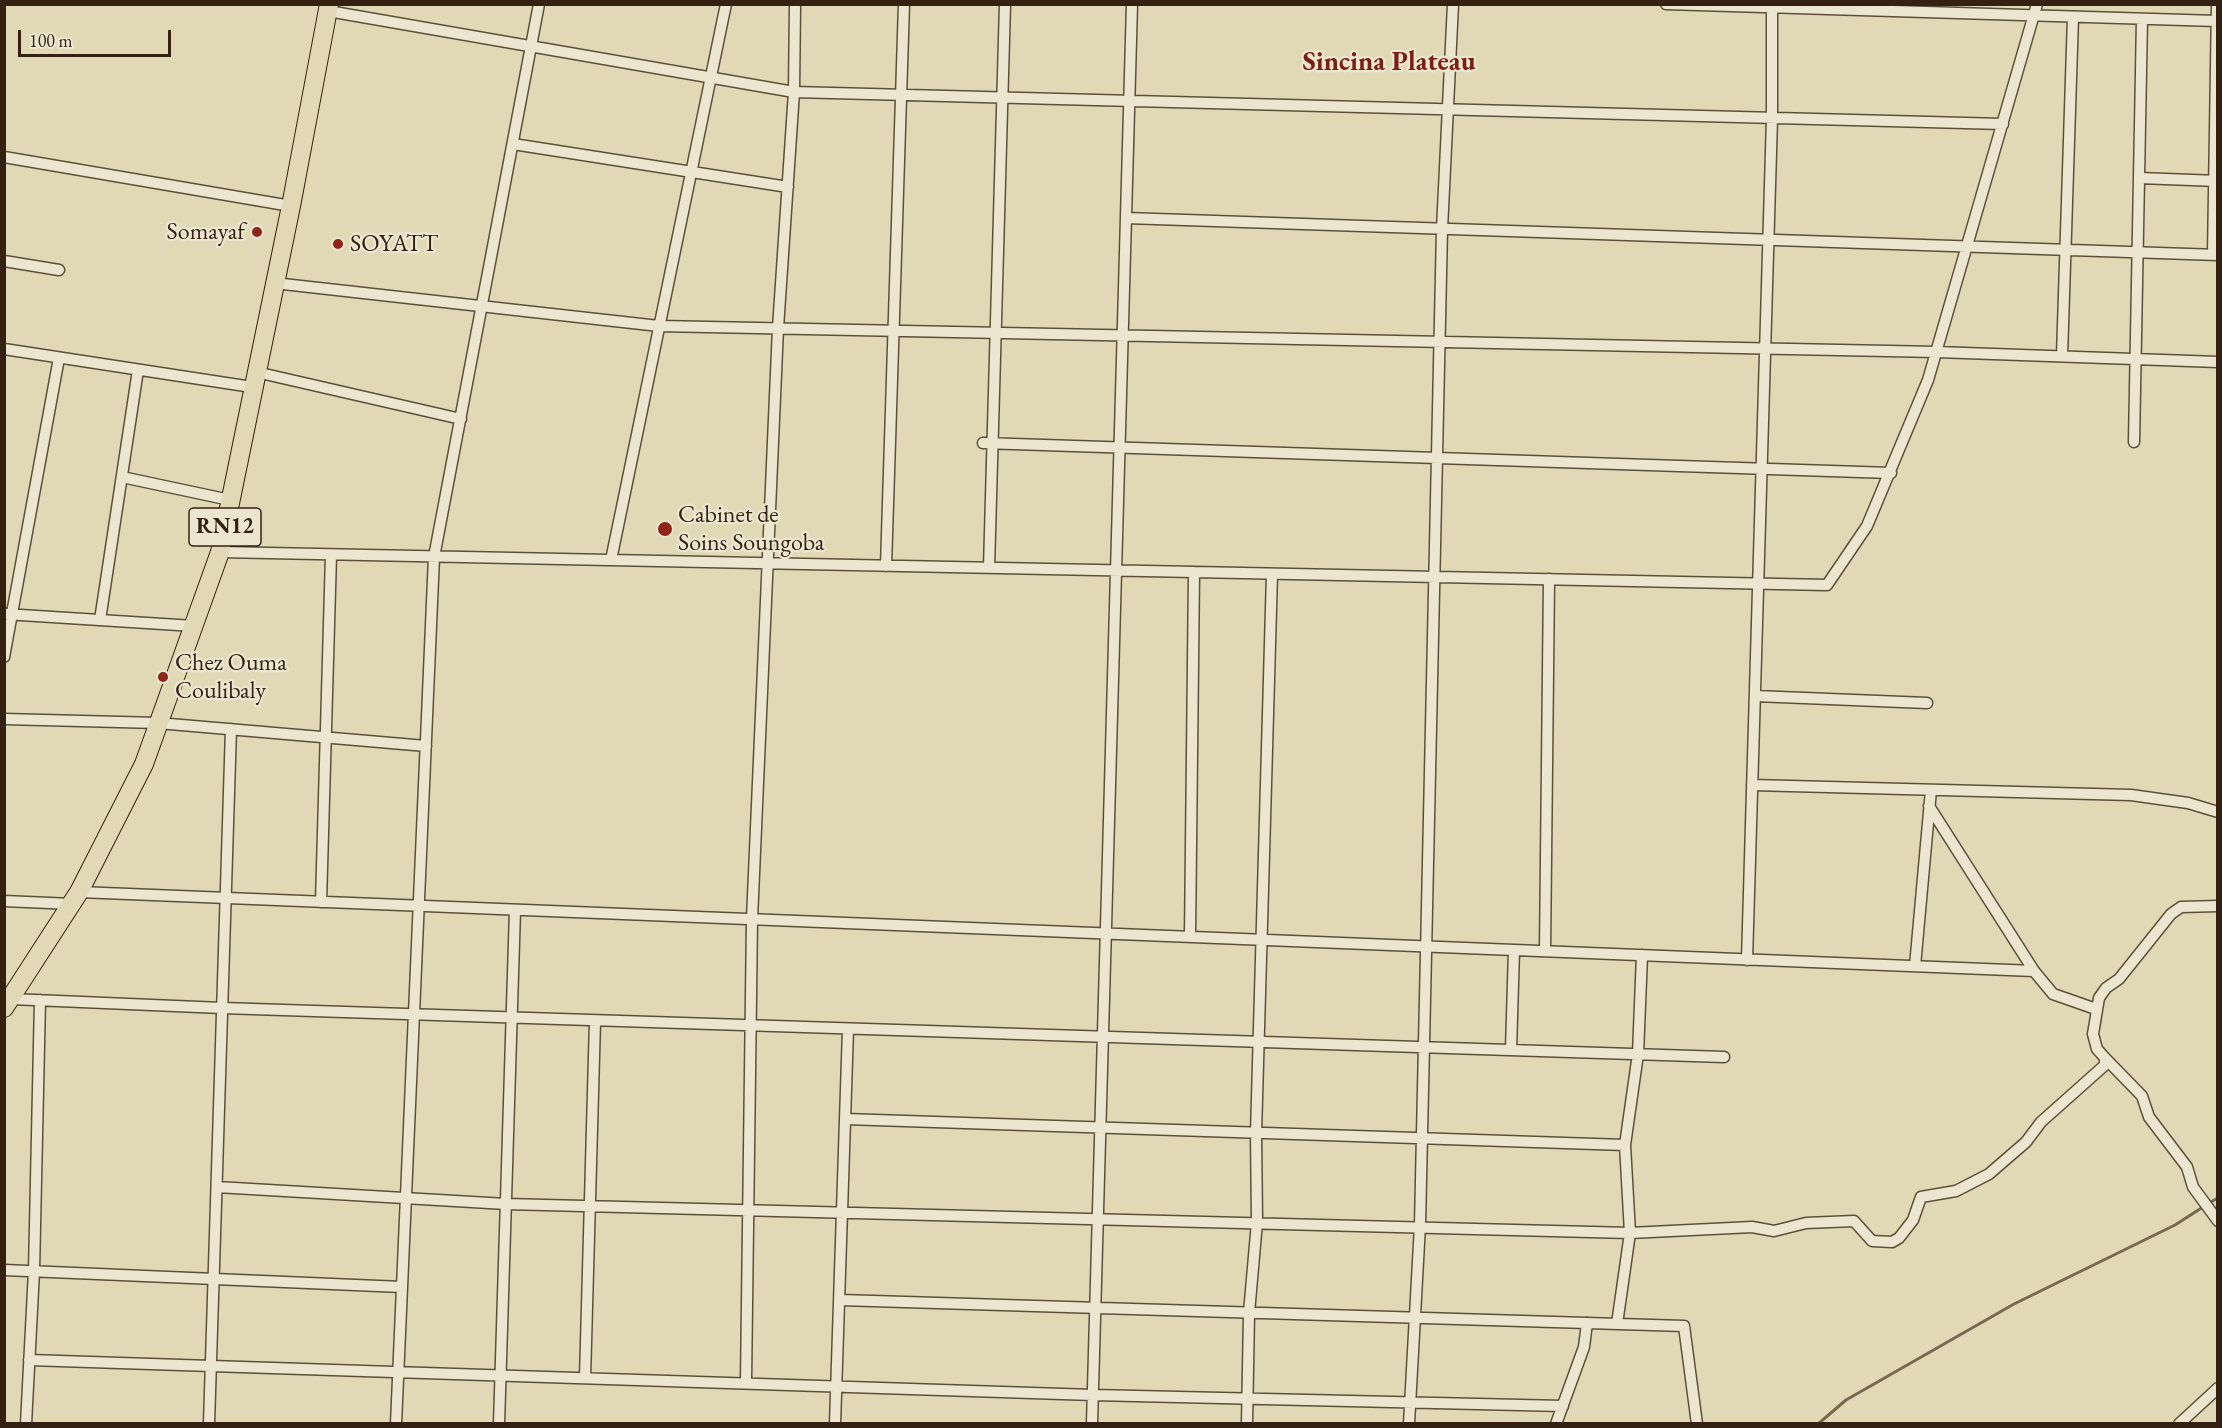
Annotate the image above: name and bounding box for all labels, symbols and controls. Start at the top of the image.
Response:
scale bar [21,18,174,56]
text: 100 m [29,29,73,52]
district label: Sincina Plateau [1302,47,1476,79]
place label: Somayaf [167,218,245,246]
marker: Somayaf [250,225,264,239]
place label: SOYATT [350,230,438,258]
marker: SOYATT [331,237,345,251]
place label: Cabinet de Soins Soungoba [678,501,824,557]
road number: RN12 [189,508,261,546]
marker: Cabinet de Soins Soungoba [656,520,674,538]
place label: Chez Ouma Coulibaly [175,649,287,705]
marker: Chez Ouma Coulibaly [156,670,170,684]

